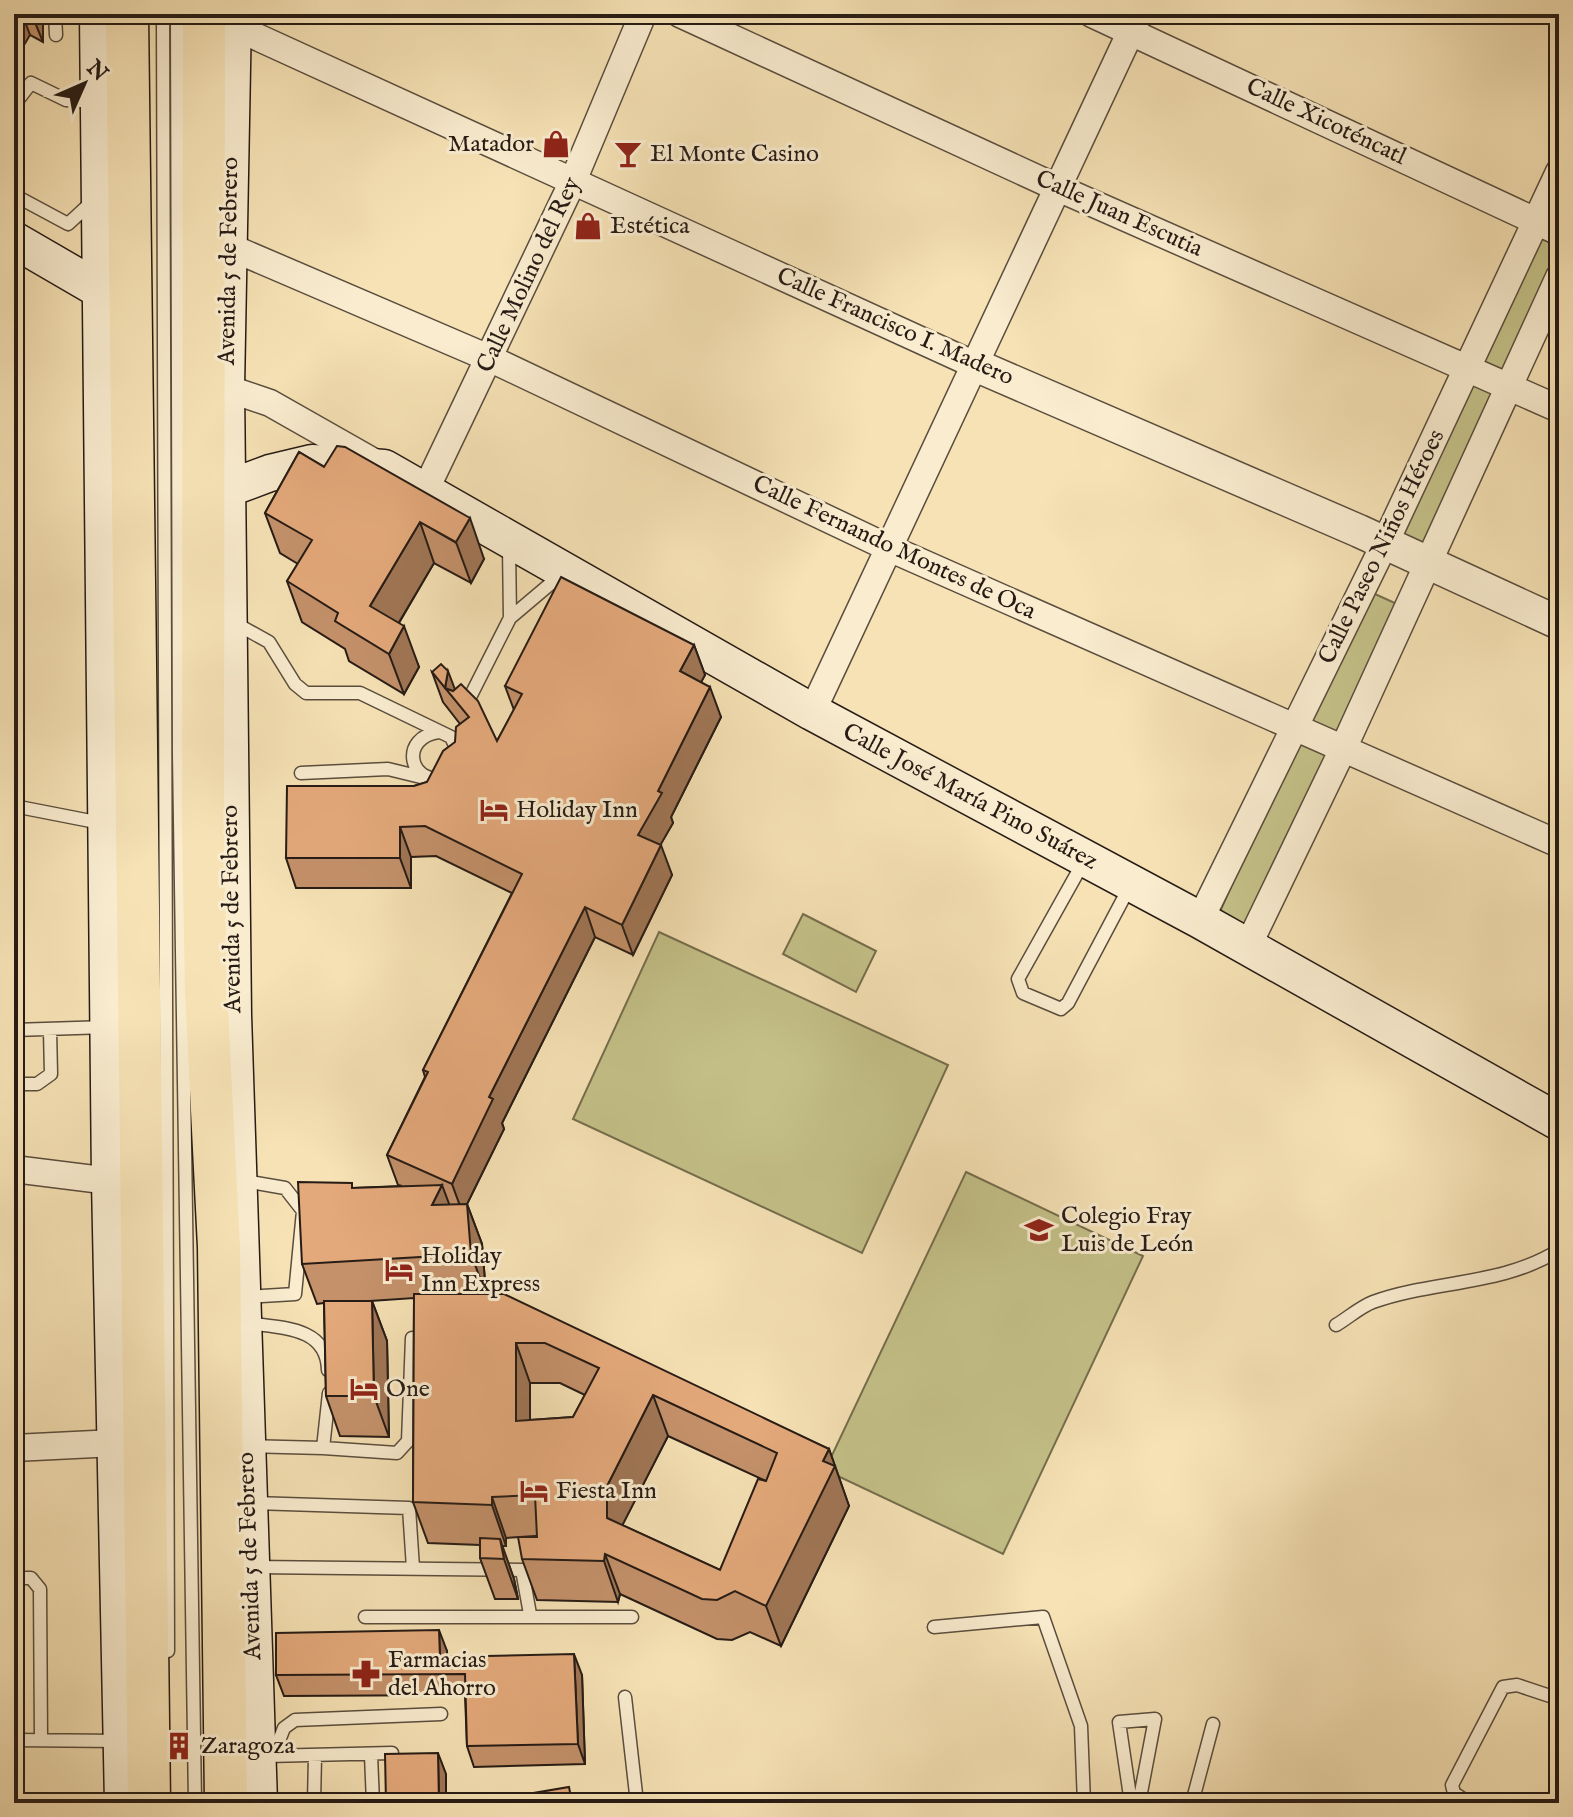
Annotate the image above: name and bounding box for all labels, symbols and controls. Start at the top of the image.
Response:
north arrow [44,44,124,124]
text: N [79,54,113,88]
street label: Calle Xicoténcatl [1241,71,1411,173]
place label: Matador [448,129,534,160]
shop icon: Matador [541,129,571,159]
bar icon: El Monte Casino [613,139,643,169]
place label: El Monte Casino [650,139,819,170]
street label: Avenida 5 de Febrero [212,157,246,366]
street label: Calle Juan Escutia [1031,163,1208,265]
street label: Calle Molino del Rey [470,172,588,378]
shop icon: Estética [573,211,603,241]
place label: Estética [610,211,690,242]
street label: Calle Francisco I. Madero [772,261,1019,393]
street label: Calle Paseo Niños Héroes [1312,425,1452,669]
street label: Calle Fernando Montes de Oca [747,469,1041,628]
street label: Calle José María Pino Suárez [837,716,1103,878]
hotel icon: Holiday Inn [479,795,509,825]
place label: Holiday Inn [516,795,638,826]
street label: Avenida 5 de Febrero [215,805,249,1014]
place label: Colegio Fray Luis de León [1061,1201,1194,1260]
school or university icon: Colegio Fray Luis de León [1024,1215,1054,1245]
place label: Holiday Inn Express [421,1241,540,1300]
hotel icon: Holiday Inn Express [384,1255,414,1285]
hotel icon: One [349,1374,379,1404]
place label: One [386,1374,430,1405]
street label: Avenida 5 de Febrero [231,1451,269,1662]
hotel icon: Fiesta Inn [519,1476,549,1506]
place label: Fiesta Inn [556,1476,657,1507]
place label: Farmacias del Ahorro [388,1645,496,1704]
pharmacy icon: Farmacias del Ahorro [351,1659,381,1689]
building icon: Zaragoza [164,1731,194,1761]
place label: Zaragoza [201,1731,295,1762]

